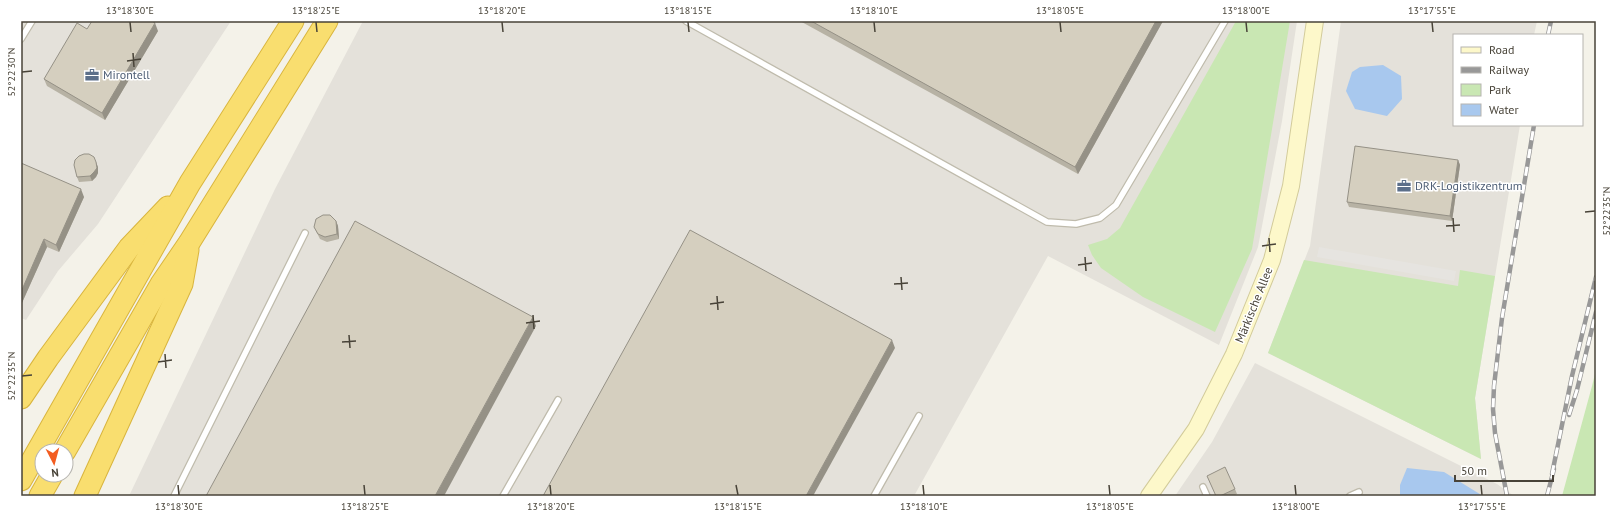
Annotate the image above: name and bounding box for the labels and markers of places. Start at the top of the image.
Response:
office icon: Mirontell [84,67,100,83]
place label: Mirontell [103,67,150,82]
office icon: DRK-Logistikzentrum [1396,178,1412,194]
place label: DRK-Logistikzentrum [1415,178,1523,193]

